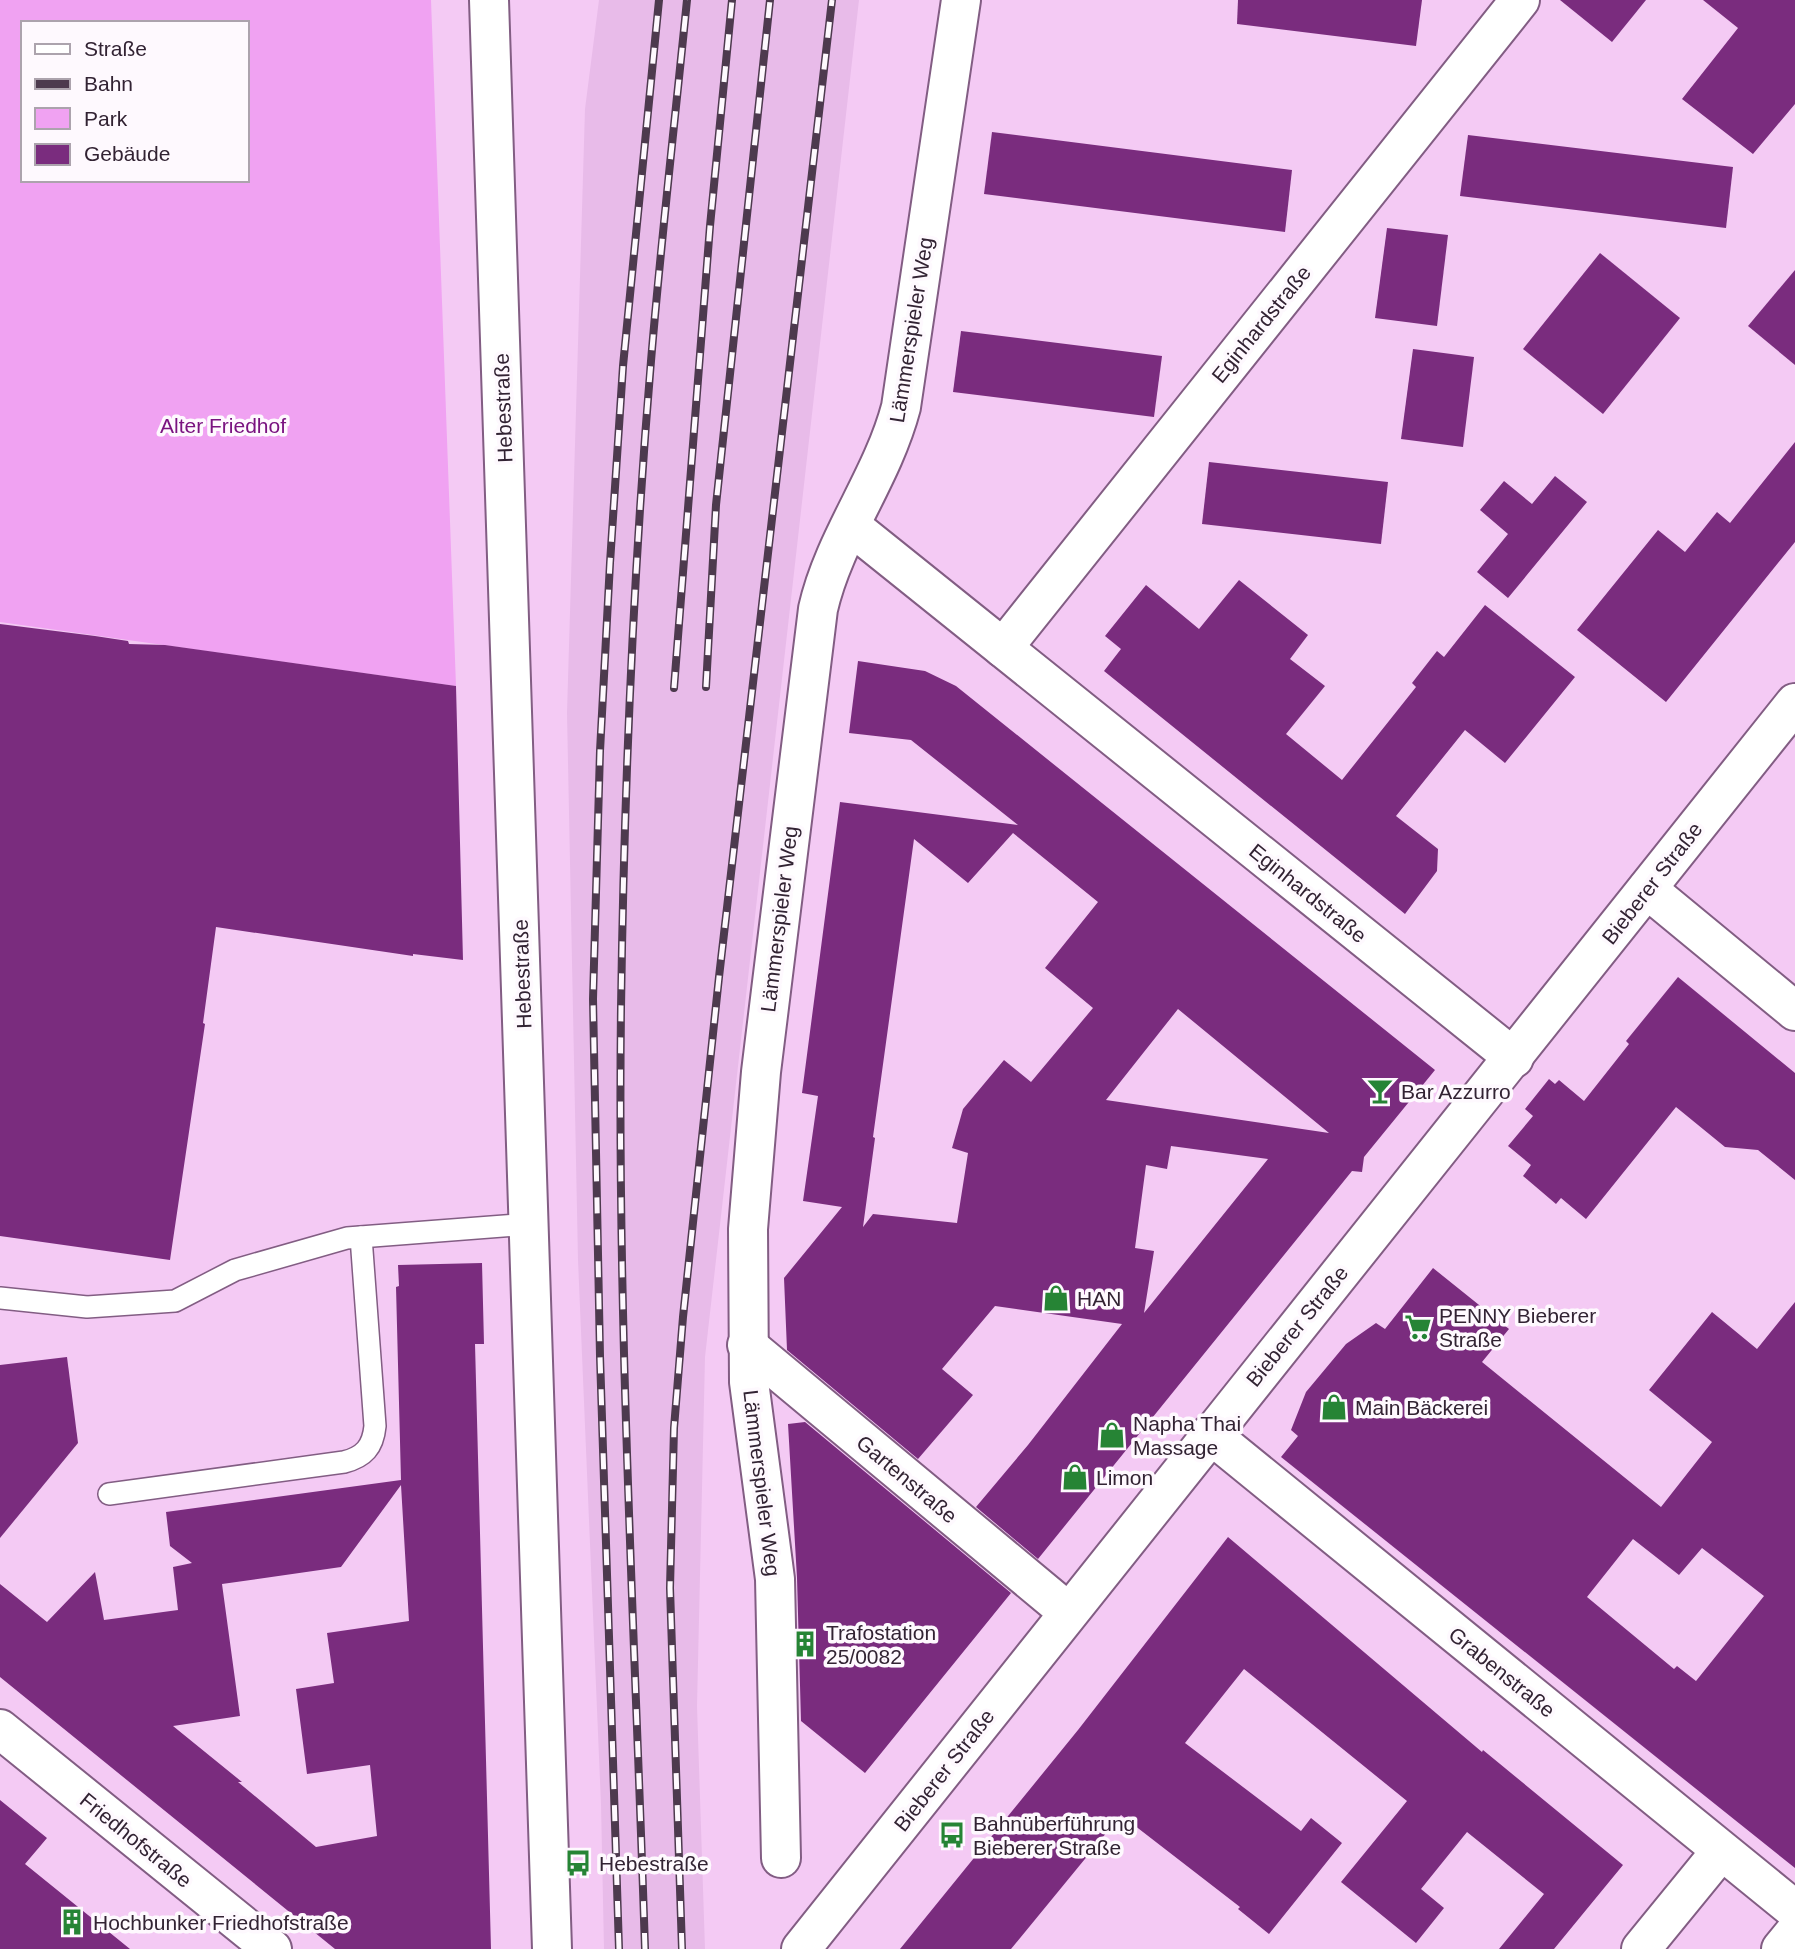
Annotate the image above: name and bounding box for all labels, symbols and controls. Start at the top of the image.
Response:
legend [21,21,248,182]
text: Straße [84,37,147,60]
text: Bahn [84,72,133,95]
text: Park [84,107,128,130]
text: Gebäude [84,142,170,165]
street label: Lämmerspieler Weg [885,236,937,424]
street label: Eginhardstraße [1207,261,1315,387]
street label: Hebestraße [490,353,516,463]
park label: Alter Friedhof [160,414,286,437]
street label: Bieberer Straße [1597,818,1707,948]
street label: Lämmerspieler Weg [756,825,802,1013]
street label: Eginhardstraße [1245,839,1371,947]
street label: Hebestraße [509,919,535,1029]
bar icon: Bar Azzurro [1365,1076,1395,1106]
place label: Bar Azzurro [1401,1080,1511,1103]
street label: Bieberer Straße [1241,1261,1353,1391]
shop icon: HAN [1041,1283,1071,1313]
place label: HAN [1077,1287,1121,1310]
place label: PENNY Bieberer Straße [1439,1304,1596,1351]
supermarket icon: PENNY Bieberer Straße [1403,1312,1433,1342]
street label: Lämmerspieler Weg [739,1389,785,1577]
shop icon: Main Bäckerei [1319,1392,1349,1422]
place label: Main Bäckerei [1355,1396,1488,1419]
place label: Napha Thai Massage [1133,1412,1241,1459]
shop icon: Napha Thai Massage [1097,1420,1127,1450]
street label: Gartenstraße [852,1430,962,1528]
shop icon: Limon [1060,1462,1090,1492]
place label: Limon [1096,1466,1153,1489]
place label: Trafostation 25/0082 [826,1621,936,1668]
street label: Grabenstraße [1444,1622,1560,1722]
building icon: Trafostation 25/0082 [790,1629,820,1659]
street label: Bieberer Straße [889,1705,999,1835]
street label: Friedhofstraße [76,1788,196,1892]
place label: Bahnüberführung Bieberer Straße [973,1812,1135,1859]
bus stop icon: Bahnüberführung Bieberer Straße [937,1820,967,1850]
bus stop icon: Hebestraße [563,1848,593,1878]
place label: Hebestraße [599,1852,709,1875]
building icon: Hochbunker Friedhofstraße [57,1907,87,1937]
place label: Hochbunker Friedhofstraße [93,1911,349,1934]

